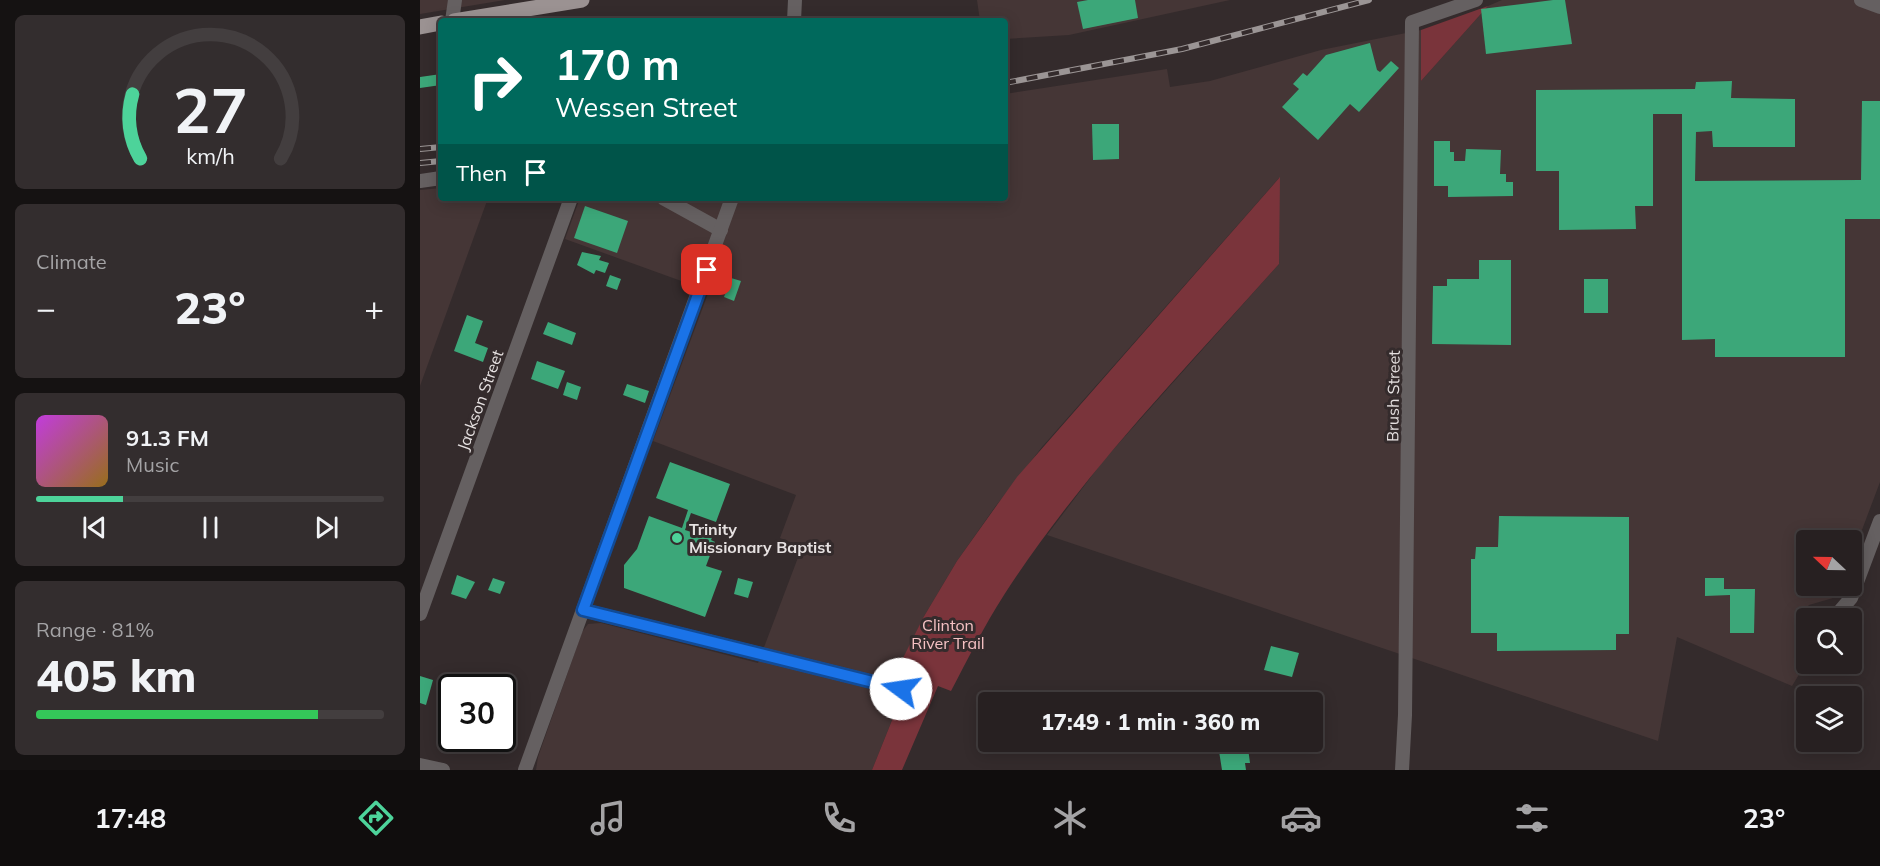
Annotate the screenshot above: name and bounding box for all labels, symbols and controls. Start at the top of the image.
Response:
text: 170 m [555,38,680,91]
icon: right [456,42,534,120]
text: 27 [173,70,247,149]
text: Wessen Street [555,90,737,124]
text: km/h [186,142,234,169]
icon: arrive [519,156,552,189]
text: Then [456,159,507,187]
pin [681,244,732,295]
text: Climate [36,249,107,274]
icon: arrive [690,253,723,286]
text: 23° [174,279,246,335]
text: − [36,287,56,328]
text: + [364,287,384,328]
street label: Jackson Street [453,347,508,453]
street label: Brush Street [1382,350,1404,442]
text: 91.3 FM [126,424,209,452]
text: Music [126,452,179,477]
icon: previous [78,511,111,544]
icon: pause [194,511,227,544]
icon: next [310,511,343,544]
place label: Trinity Missionary Baptist [689,519,831,557]
north arrow [1796,530,1862,596]
map controls [1796,530,1862,752]
marker: Trinity Missionary Baptist [670,531,684,545]
button: search [1796,608,1862,674]
park label: Clinton River Trail [911,615,985,653]
text: Range · 81% [36,617,154,642]
text: 405 km [36,647,197,703]
position arrow [869,657,933,721]
speed limit sign: 30 [438,674,516,752]
button: layers [1796,686,1862,752]
text: 17:49 · 1 min · 360 m [1041,708,1260,736]
icon: directions [355,797,397,839]
icon: music [587,797,629,839]
icon: phone [818,797,860,839]
icon: climate [1049,797,1091,839]
icon: car [1280,797,1322,839]
icon: filters [1511,797,1553,839]
text: 17:48 [95,801,166,835]
text: 23° [1743,801,1785,835]

